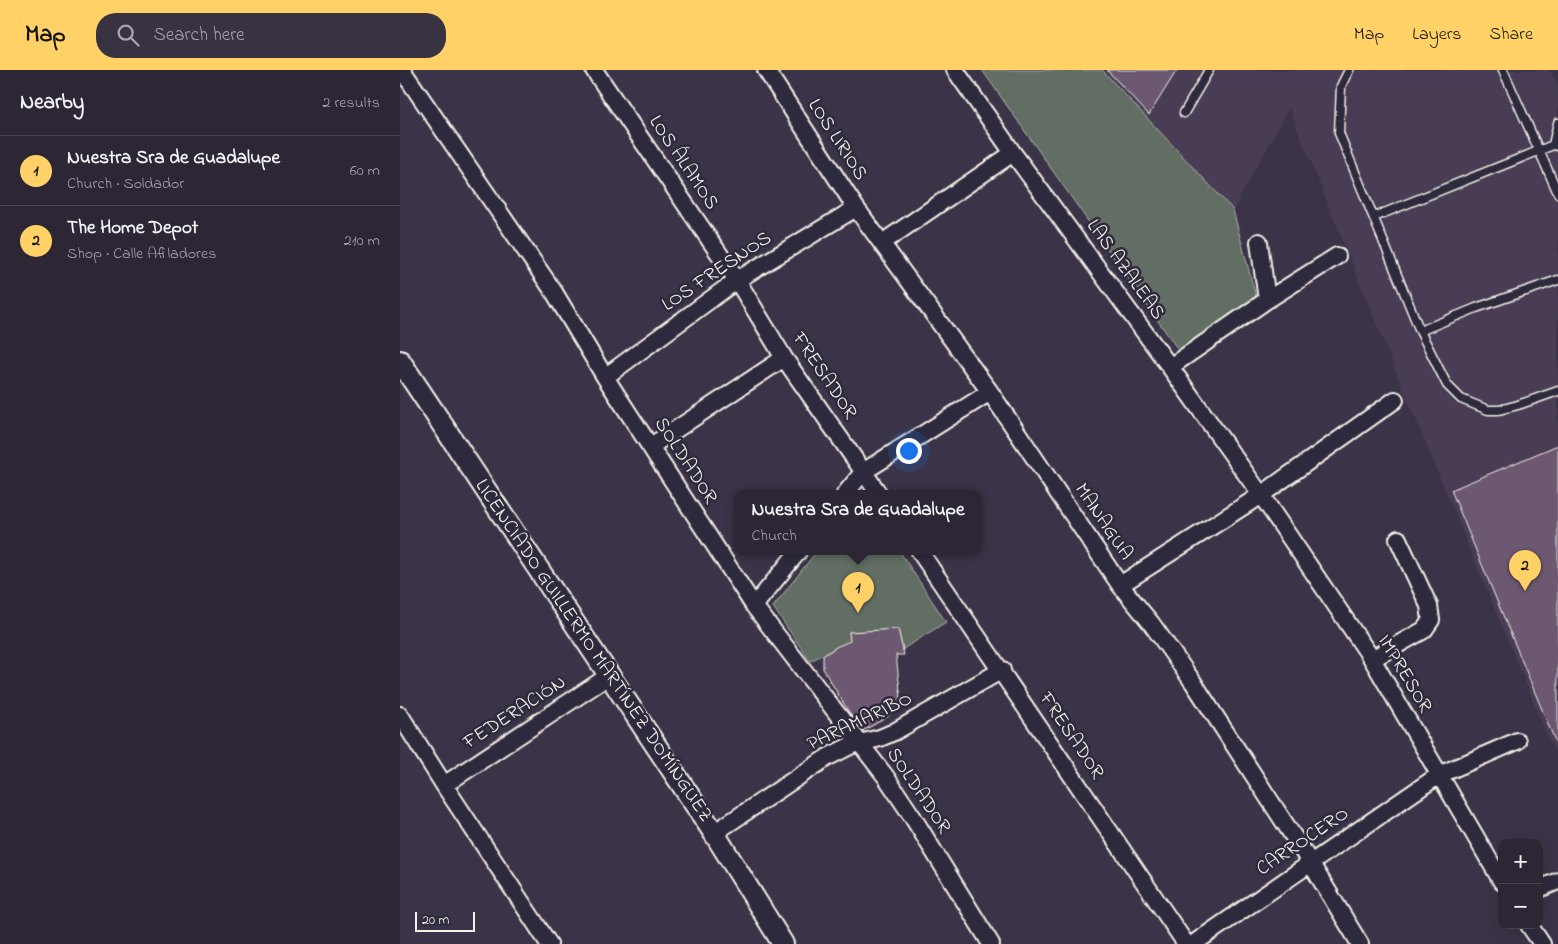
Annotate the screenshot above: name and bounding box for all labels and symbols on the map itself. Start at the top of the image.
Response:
street label: LOS LIRIOS [800,93,874,187]
street label: LOS ÁLAMOS [641,110,725,216]
street label: LAS AZALEAS [1079,214,1172,326]
street label: LOS FRESNOS [656,224,778,319]
street label: FRESADOR [784,326,864,426]
street label: SOLDADOR [646,412,724,511]
your location [896,438,922,464]
street label: LICENCIADO GUILLERMO MARTÍNEZ DOMÍNGUEZ [467,474,719,828]
street label: MANAGUA [1066,478,1140,566]
pin: 2 [1509,550,1541,591]
pin: 1 [842,572,874,613]
street label: IMPRESOR [1369,630,1439,719]
street label: FEDERACIÓN [457,669,572,758]
street label: PARAMARIBO [803,685,917,759]
street label: FRESADOR [1031,686,1111,786]
street label: SOLDADOR [879,742,958,841]
street label: CARROCERO [1251,800,1355,884]
scale bar [415,909,475,932]

